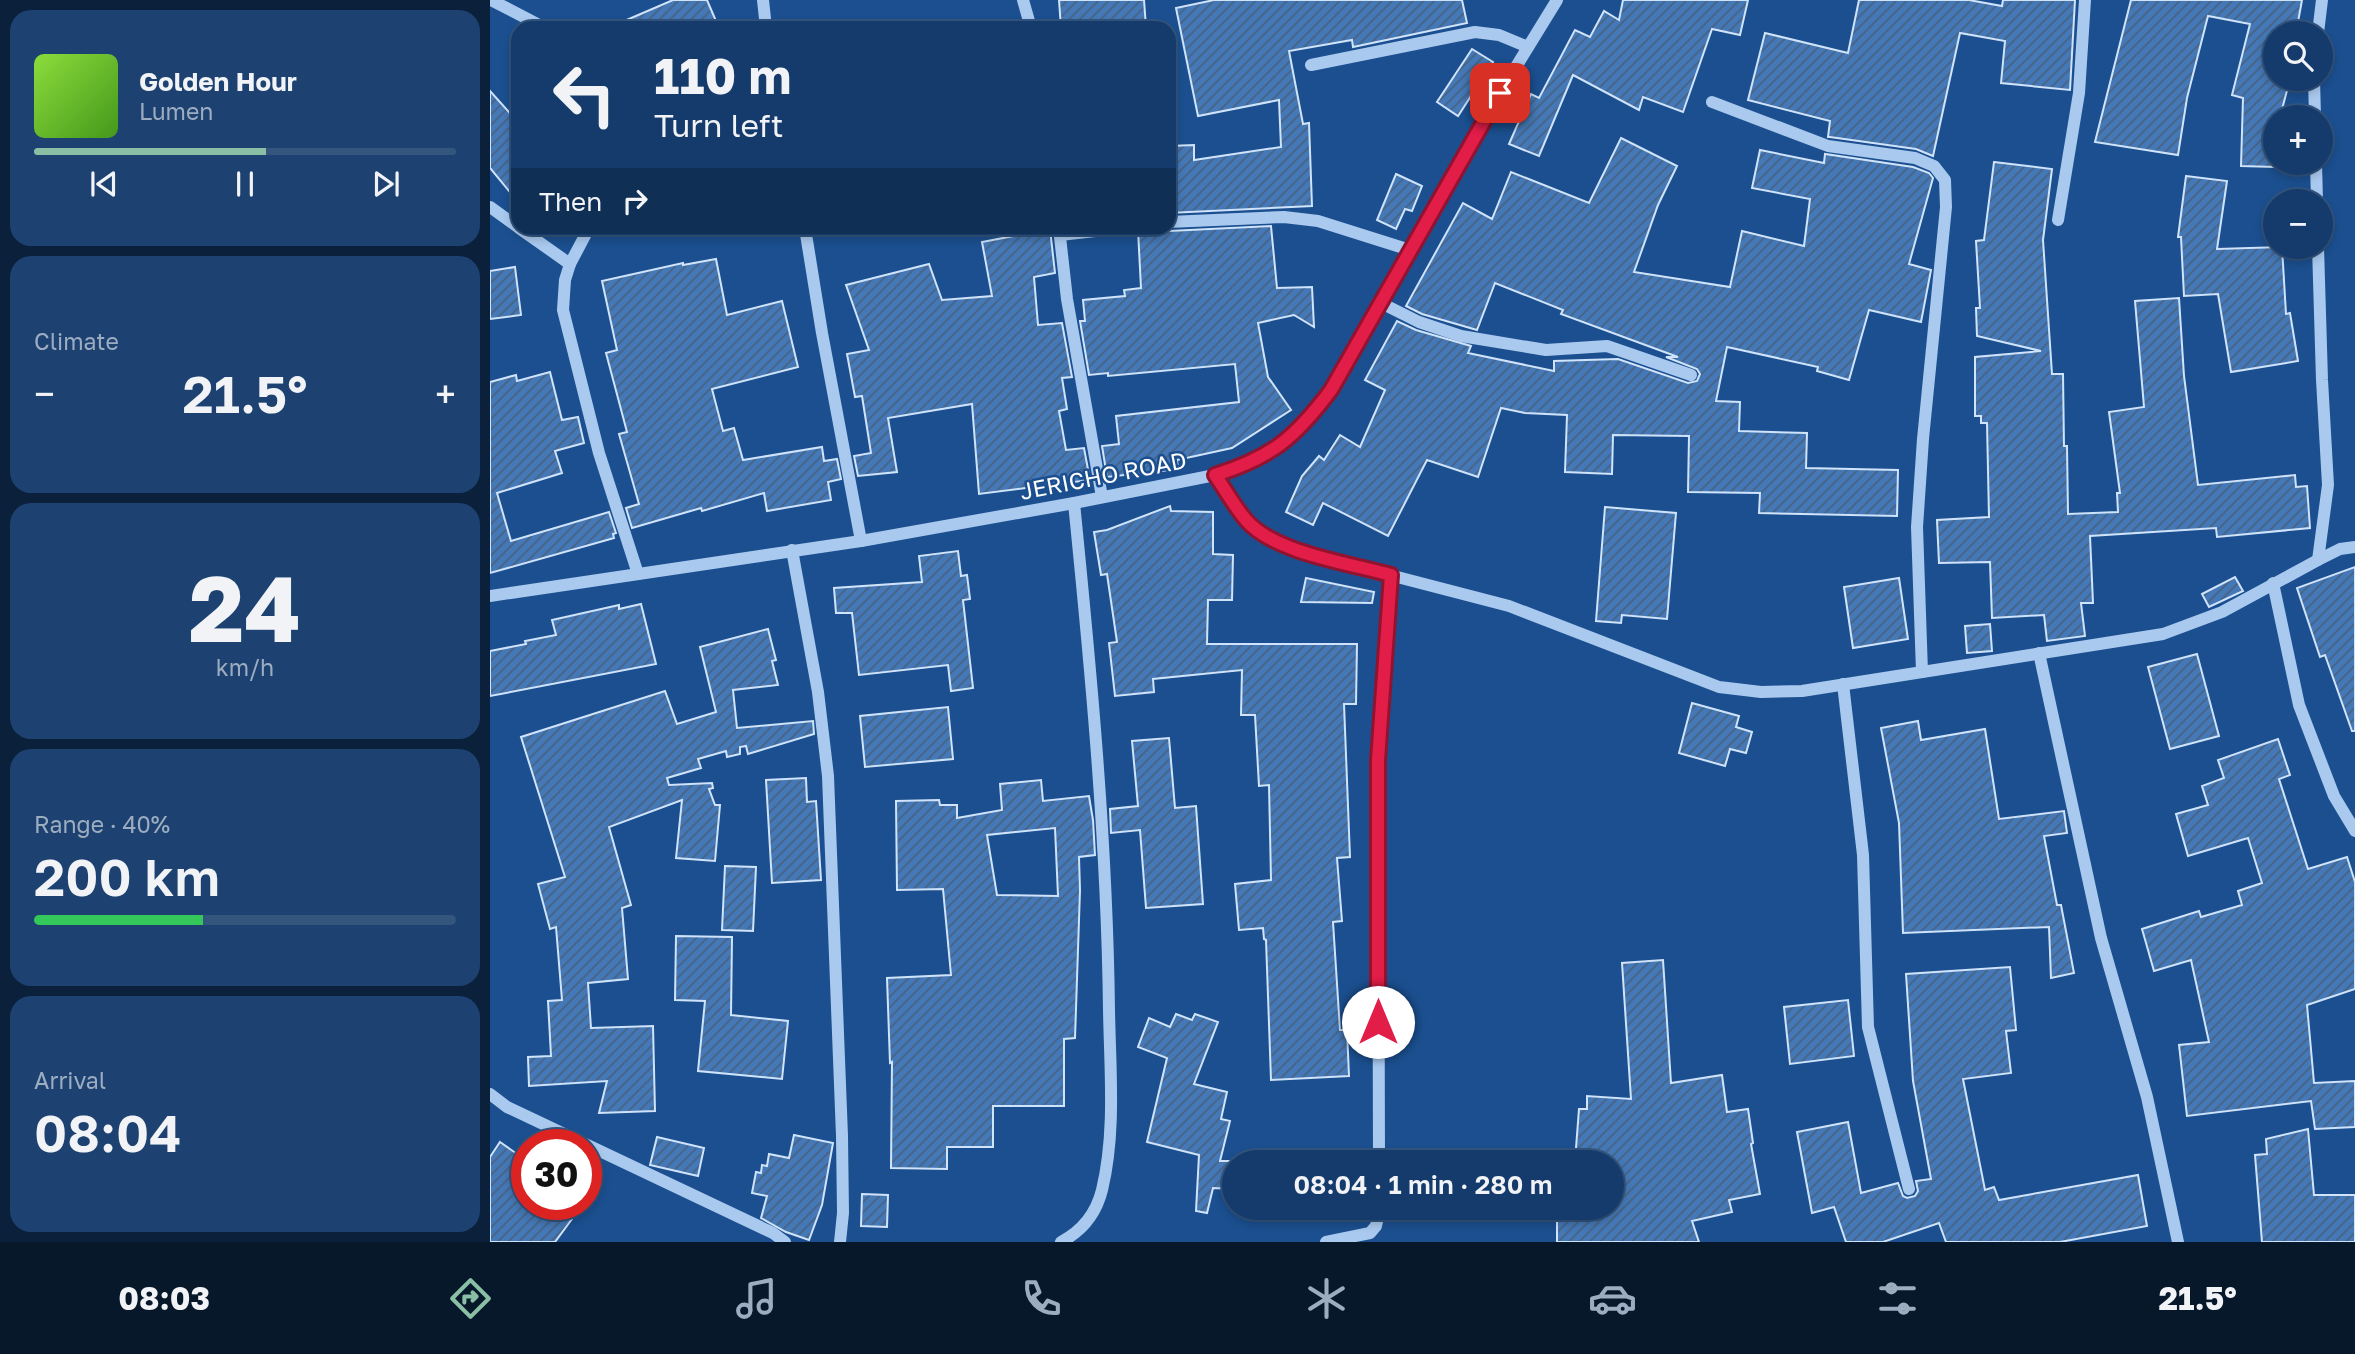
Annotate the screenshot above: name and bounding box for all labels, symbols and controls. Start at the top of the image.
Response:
map controls [2263,21,2333,259]
button: search [2263,21,2333,91]
text: 110 m [654,46,791,105]
icon: left [539,49,630,140]
pin [1470,63,1530,123]
text: Golden Hour [139,66,297,97]
icon: arrive [1481,74,1519,112]
text: Lumen [139,97,213,125]
button: + [2263,105,2333,175]
text: Turn left [654,106,783,144]
icon: previous [85,165,123,203]
icon: pause [226,165,264,203]
icon: next [367,165,405,203]
icon: right [616,182,654,220]
text: Then [539,186,602,217]
button: − [2263,189,2333,259]
text: Climate [34,327,119,355]
text: 21.5° [183,362,307,424]
text: − [34,371,55,416]
text: + [435,371,456,416]
street label: JERICHO ROAD [1017,445,1189,505]
text: 24 [189,553,301,662]
text: km/h [216,653,274,681]
text: Range · 40% [34,810,170,838]
text: 200 km [34,845,220,907]
position arrow [1341,985,1415,1059]
text: Arrival [34,1066,106,1094]
text: 08:04 [34,1101,182,1163]
speed limit sign: 30 [511,1129,602,1220]
text: 08:04 · 1 min · 280 m [1293,1169,1553,1200]
icon: directions [446,1274,495,1323]
icon: music [732,1274,781,1323]
icon: phone [1017,1274,1066,1323]
icon: climate [1302,1274,1351,1323]
icon: car [1588,1274,1637,1323]
icon: filters [1873,1274,1922,1323]
text: 08:03 [118,1279,210,1317]
text: 21.5° [2159,1279,2237,1317]

